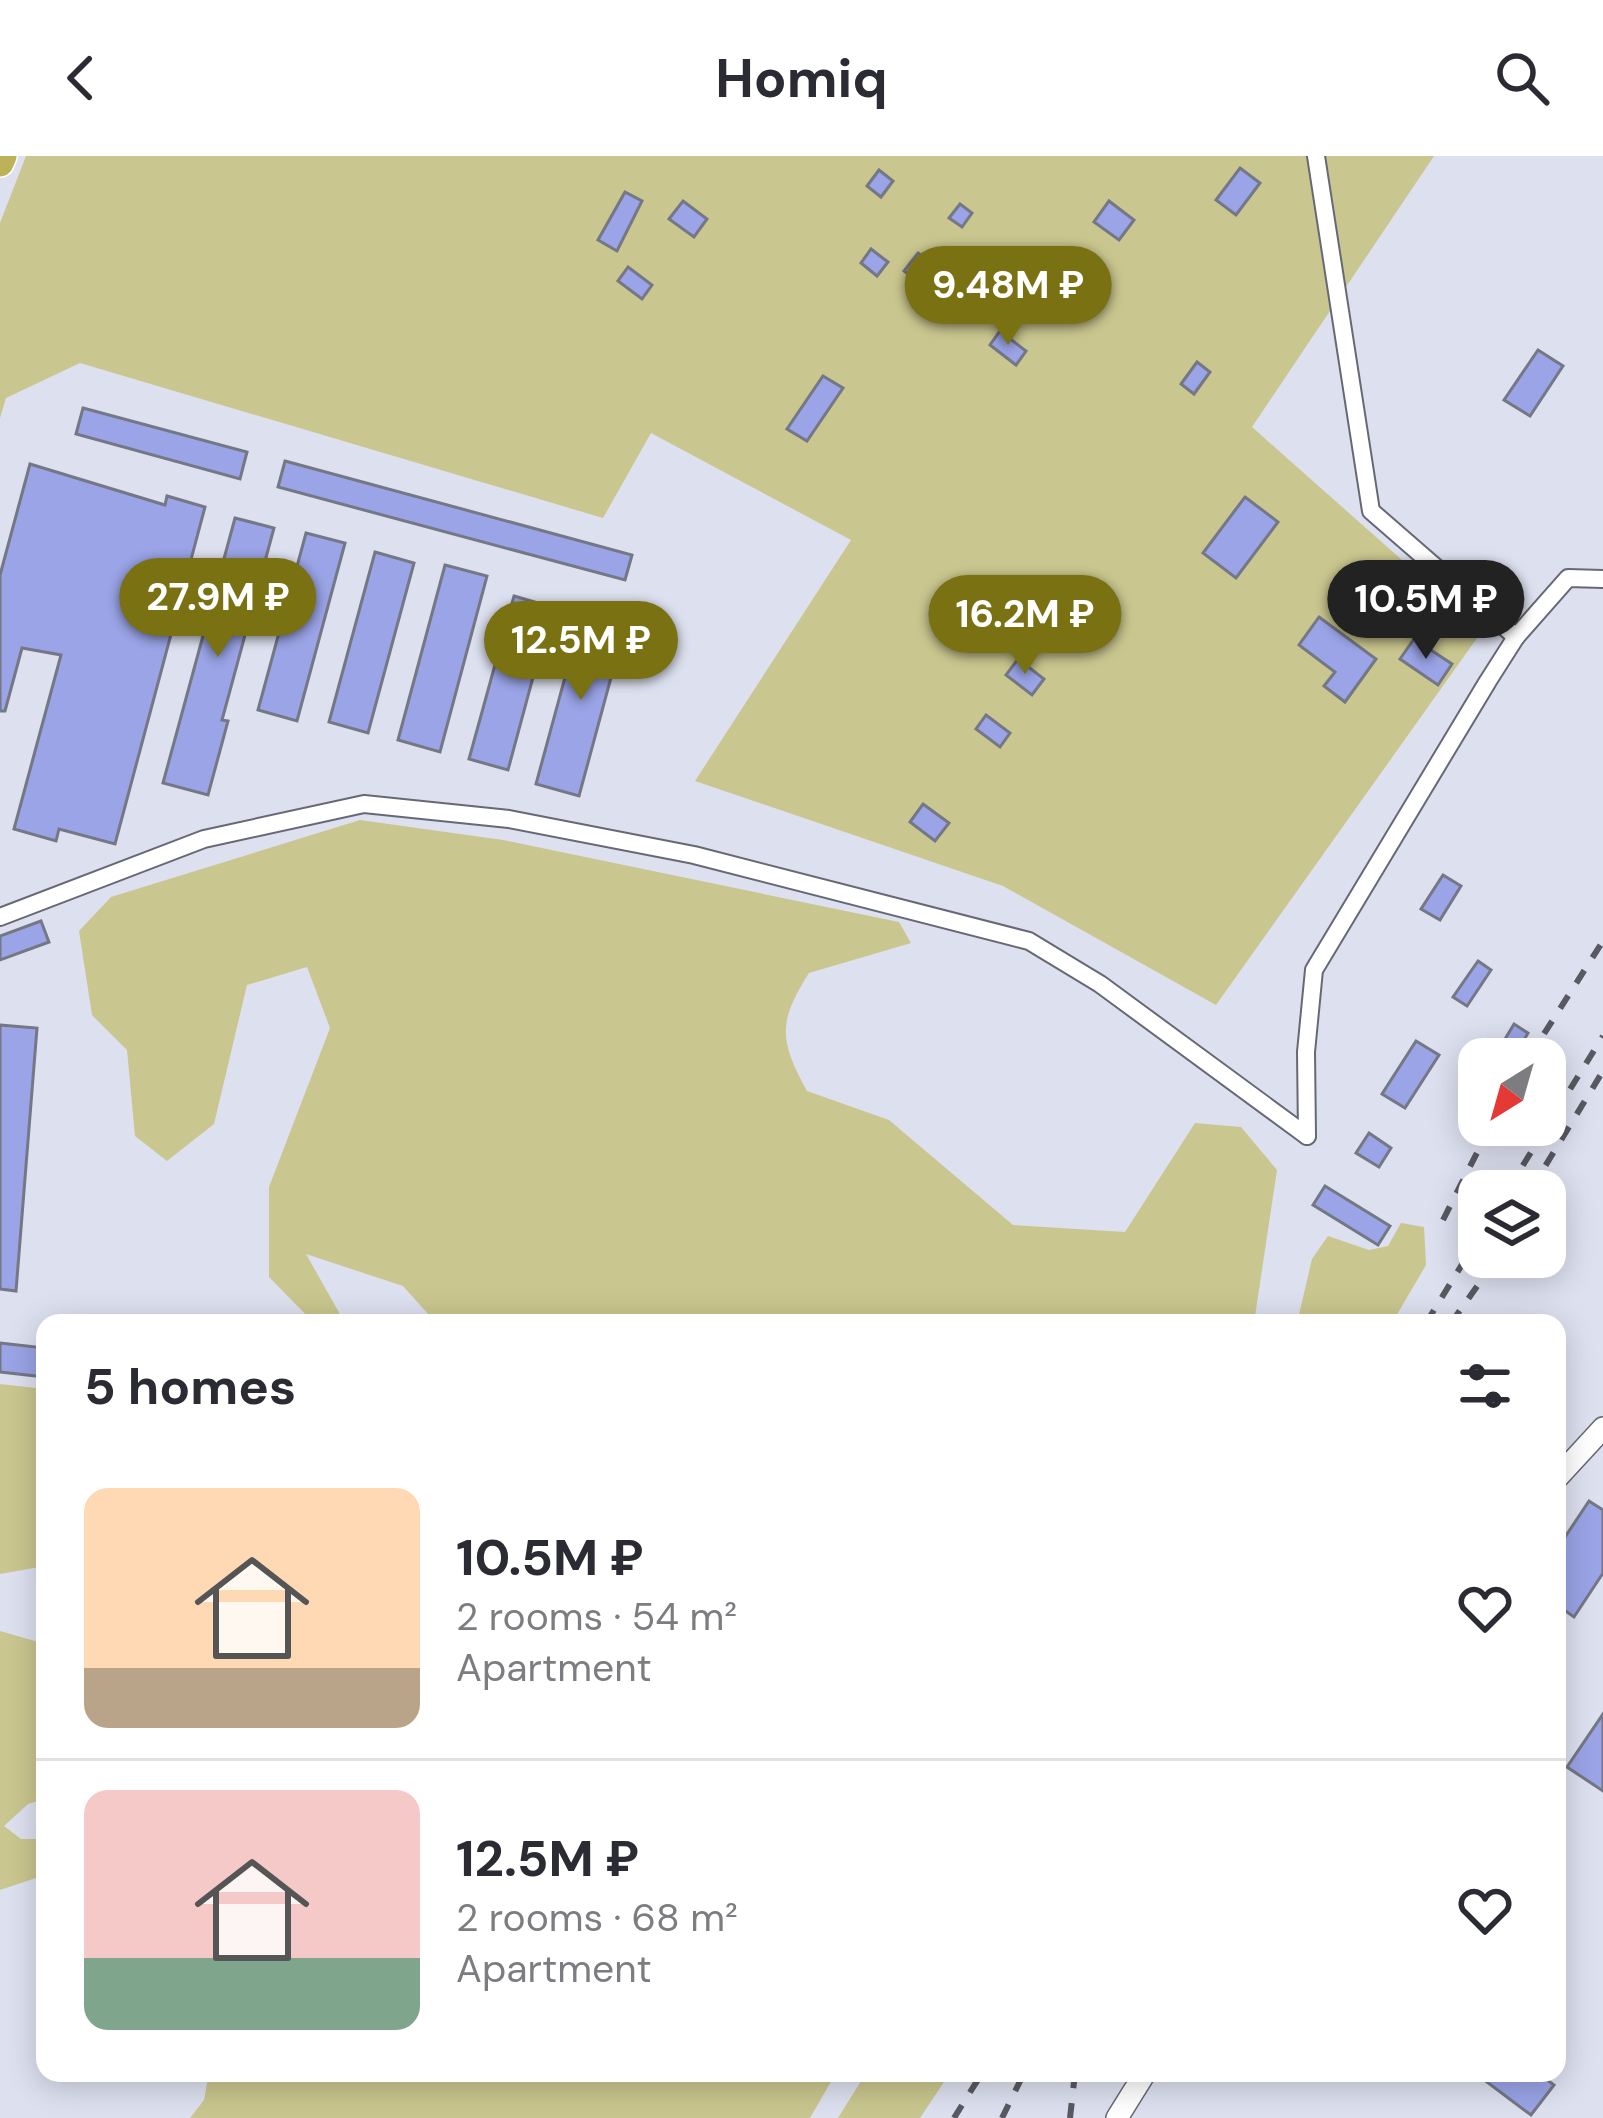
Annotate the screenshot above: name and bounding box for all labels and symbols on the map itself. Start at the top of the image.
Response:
pin: 9.48M ₽ [897,246,1119,348]
pin: 27.9M ₽ [107,558,329,660]
pin: 10.5M ₽ [1315,560,1537,662]
pin: 16.2M ₽ [914,575,1136,677]
pin: 12.5M ₽ [470,601,692,703]
north arrow [1458,1038,1566,1146]

